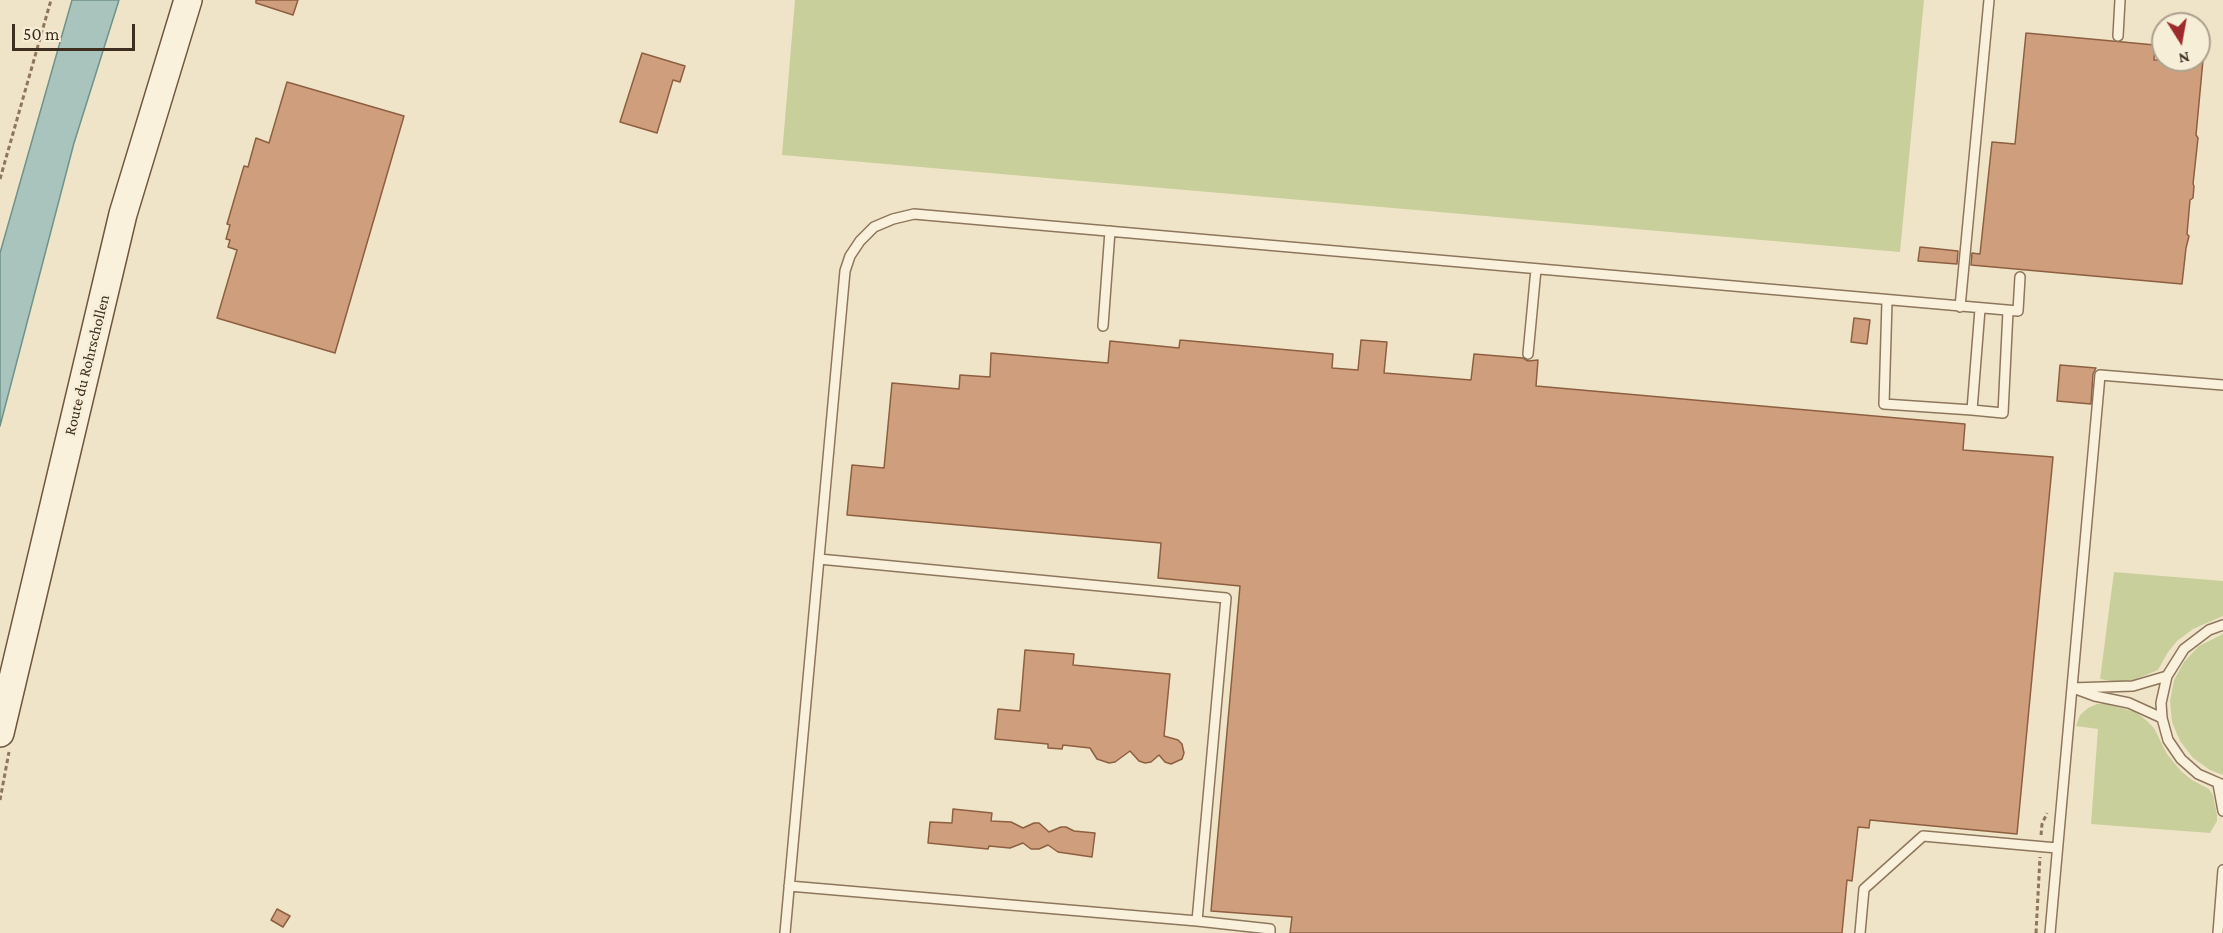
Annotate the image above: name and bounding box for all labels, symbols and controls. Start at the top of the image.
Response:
scale bar [15,12,138,50]
north arrow [2151,12,2211,72]
text: 50 m [23,24,60,44]
text: N [2177,49,2191,68]
street label: Route du Rohrschollen [60,293,114,437]

